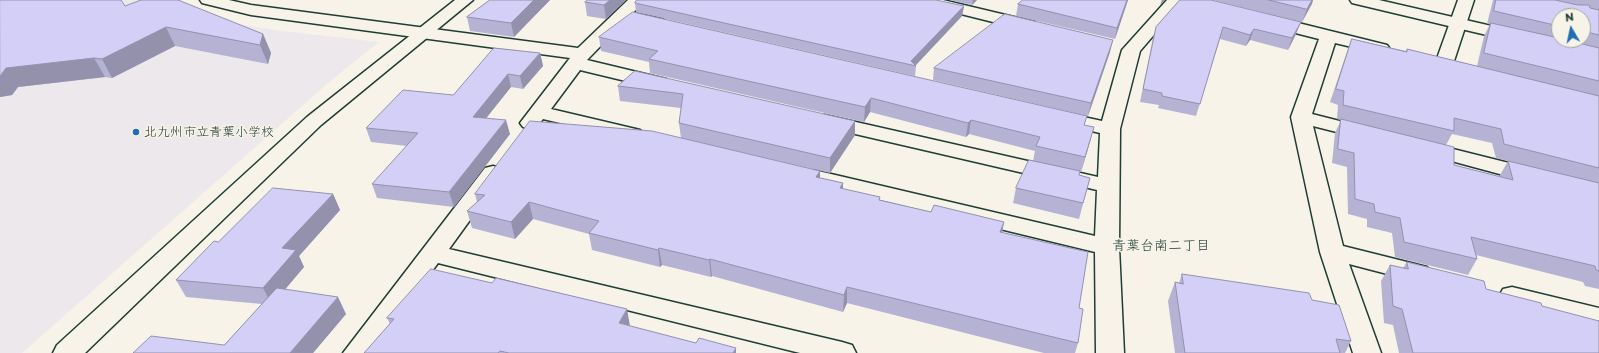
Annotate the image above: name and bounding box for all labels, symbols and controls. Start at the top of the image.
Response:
north arrow [1551,8,1591,48]
text: N [1564,8,1575,26]
place label: 北九州市立青葉小学校 [144,124,274,140]
marker: 北九州市立青葉小学校 [131,127,141,137]
district label: 青葉台南二丁目 [1112,238,1210,254]

